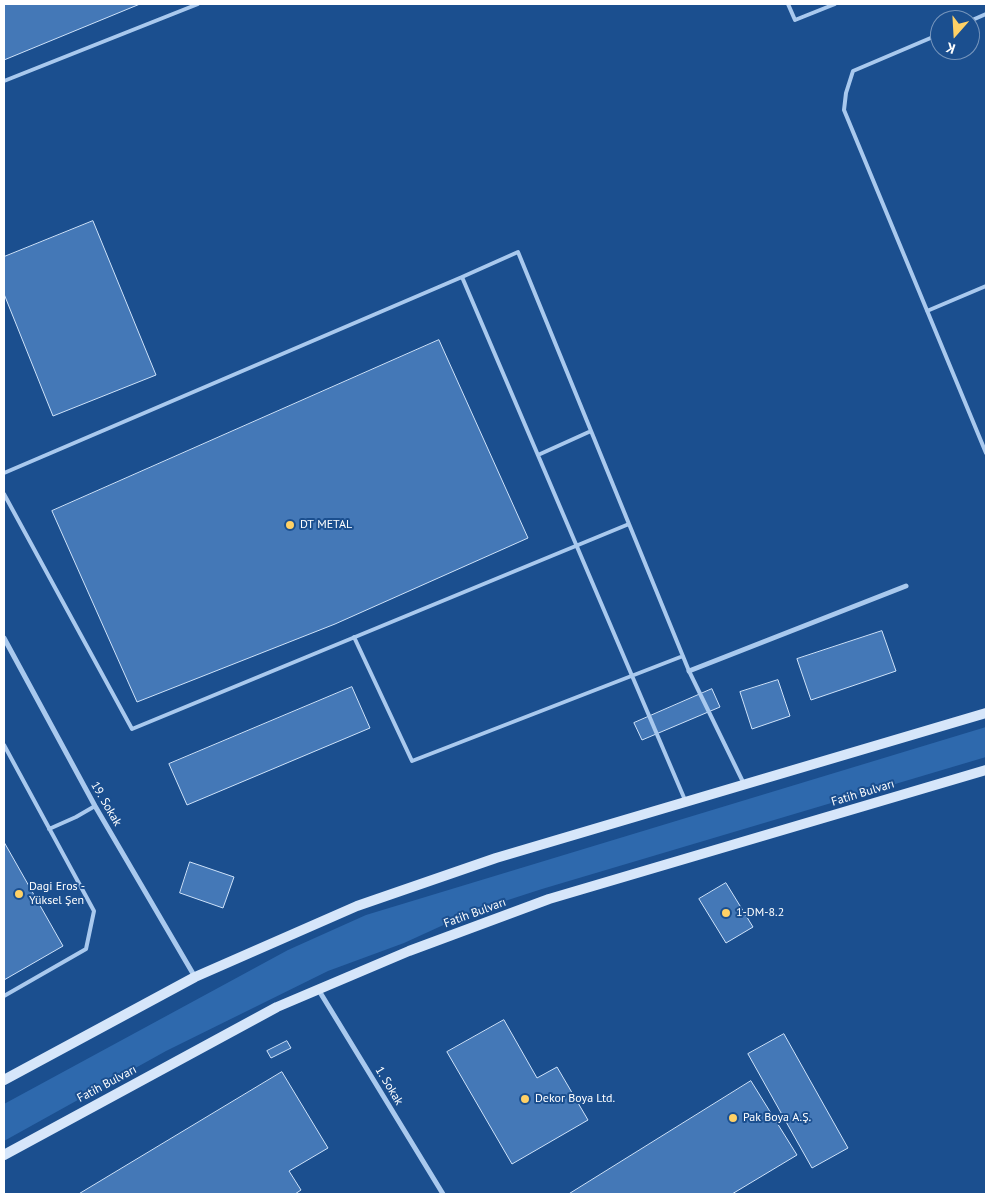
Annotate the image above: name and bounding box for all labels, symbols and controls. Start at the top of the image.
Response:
north arrow [930,10,980,60]
text: K [943,38,957,58]
place label: DT METAL [300,518,352,532]
marker: DT METAL [284,519,296,531]
street label: Fatih Bulvarı [830,777,896,809]
street label: 19. Sokak [87,779,125,829]
place label: Dagi Eros - Yüksel Şen [29,880,85,908]
marker: Dagi Eros - Yüksel Şen [13,888,25,900]
street label: Fatih Bulvarı [442,895,508,931]
place label: 1-DM-8.2 [736,906,784,920]
marker: 1-DM-8.2 [720,907,732,919]
street label: Fatih Bulvarı [75,1062,139,1106]
street label: 1. Sokak [372,1064,406,1108]
place label: Dekor Boya Ltd. [535,1092,615,1106]
marker: Dekor Boya Ltd. [519,1093,531,1105]
place label: Pak Boya A.Ş. [743,1111,811,1125]
marker: Pak Boya A.Ş. [727,1112,739,1124]

